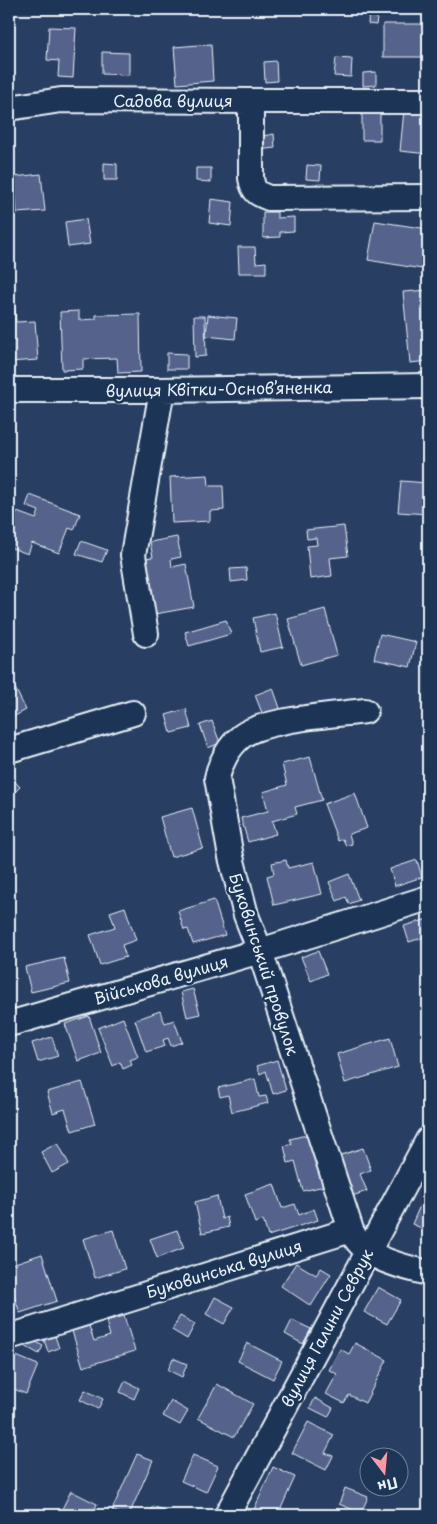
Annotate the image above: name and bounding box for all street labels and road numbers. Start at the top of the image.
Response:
street label: Садова вулиця [113,88,233,112]
street label: вулиця Квітки-Основ’яненка [105,374,333,402]
street label: Буковинський провулок [224,869,306,1059]
street label: Військова вулиця [91,948,231,1010]
street label: Буковинська вулиця [143,1233,305,1303]
street label: вулиця Галини Севрук [274,1244,378,1411]

